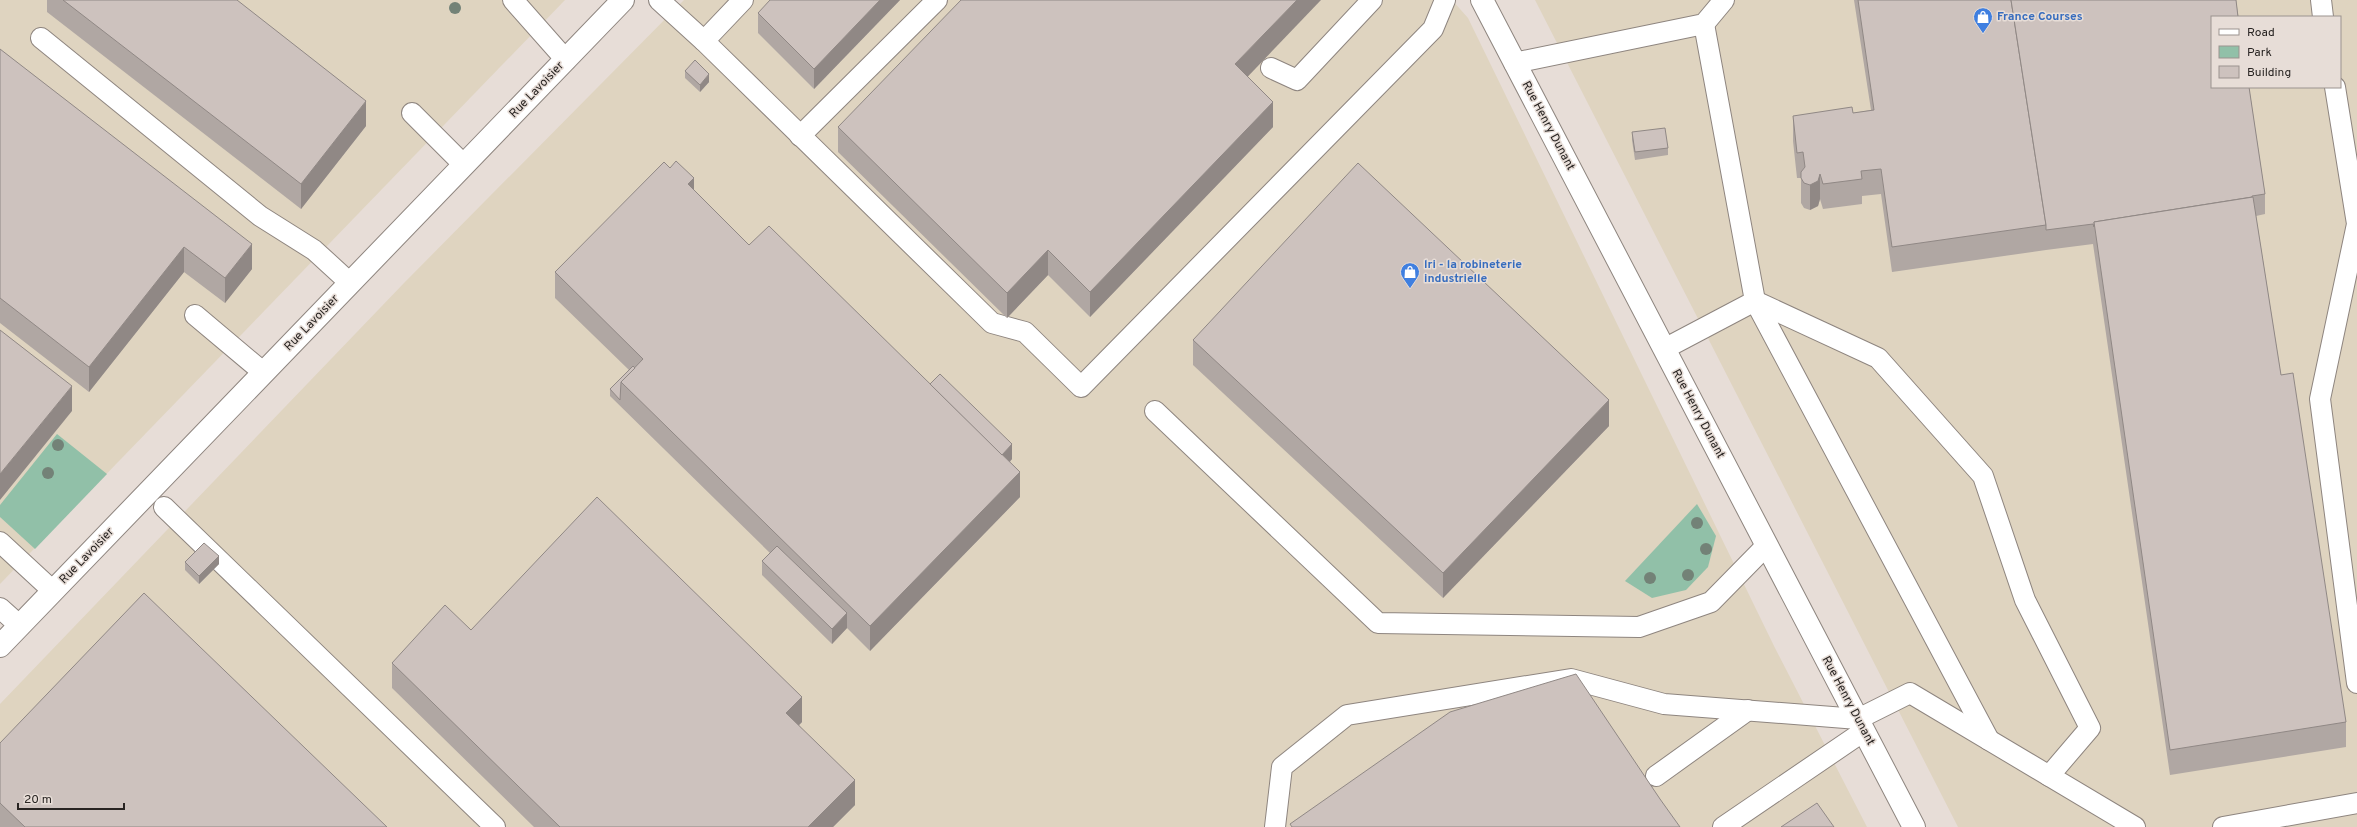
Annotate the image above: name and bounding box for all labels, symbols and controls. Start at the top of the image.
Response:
shop icon: France Courses [1972,6,1994,34]
place label: France Courses [1997,9,2083,25]
legend [2211,16,2341,88]
text: Road [2247,25,2275,41]
text: Park [2247,45,2272,61]
street label: Rue Lavoisier [506,58,568,122]
text: Building [2247,65,2291,81]
street label: Rue Henry Dunant [1518,79,1578,173]
place label: lri - la robineterie industrielle [1424,257,1522,287]
shop icon: lri - la robineterie industrielle [1399,261,1421,289]
street label: Rue Lavoisier [281,291,343,355]
street label: Rue Henry Dunant [1668,367,1728,461]
street label: Rue Lavoisier [56,524,118,588]
street label: Rue Henry Dunant [1818,654,1878,748]
scale bar [18,785,124,811]
text: 20 m [24,792,52,808]

